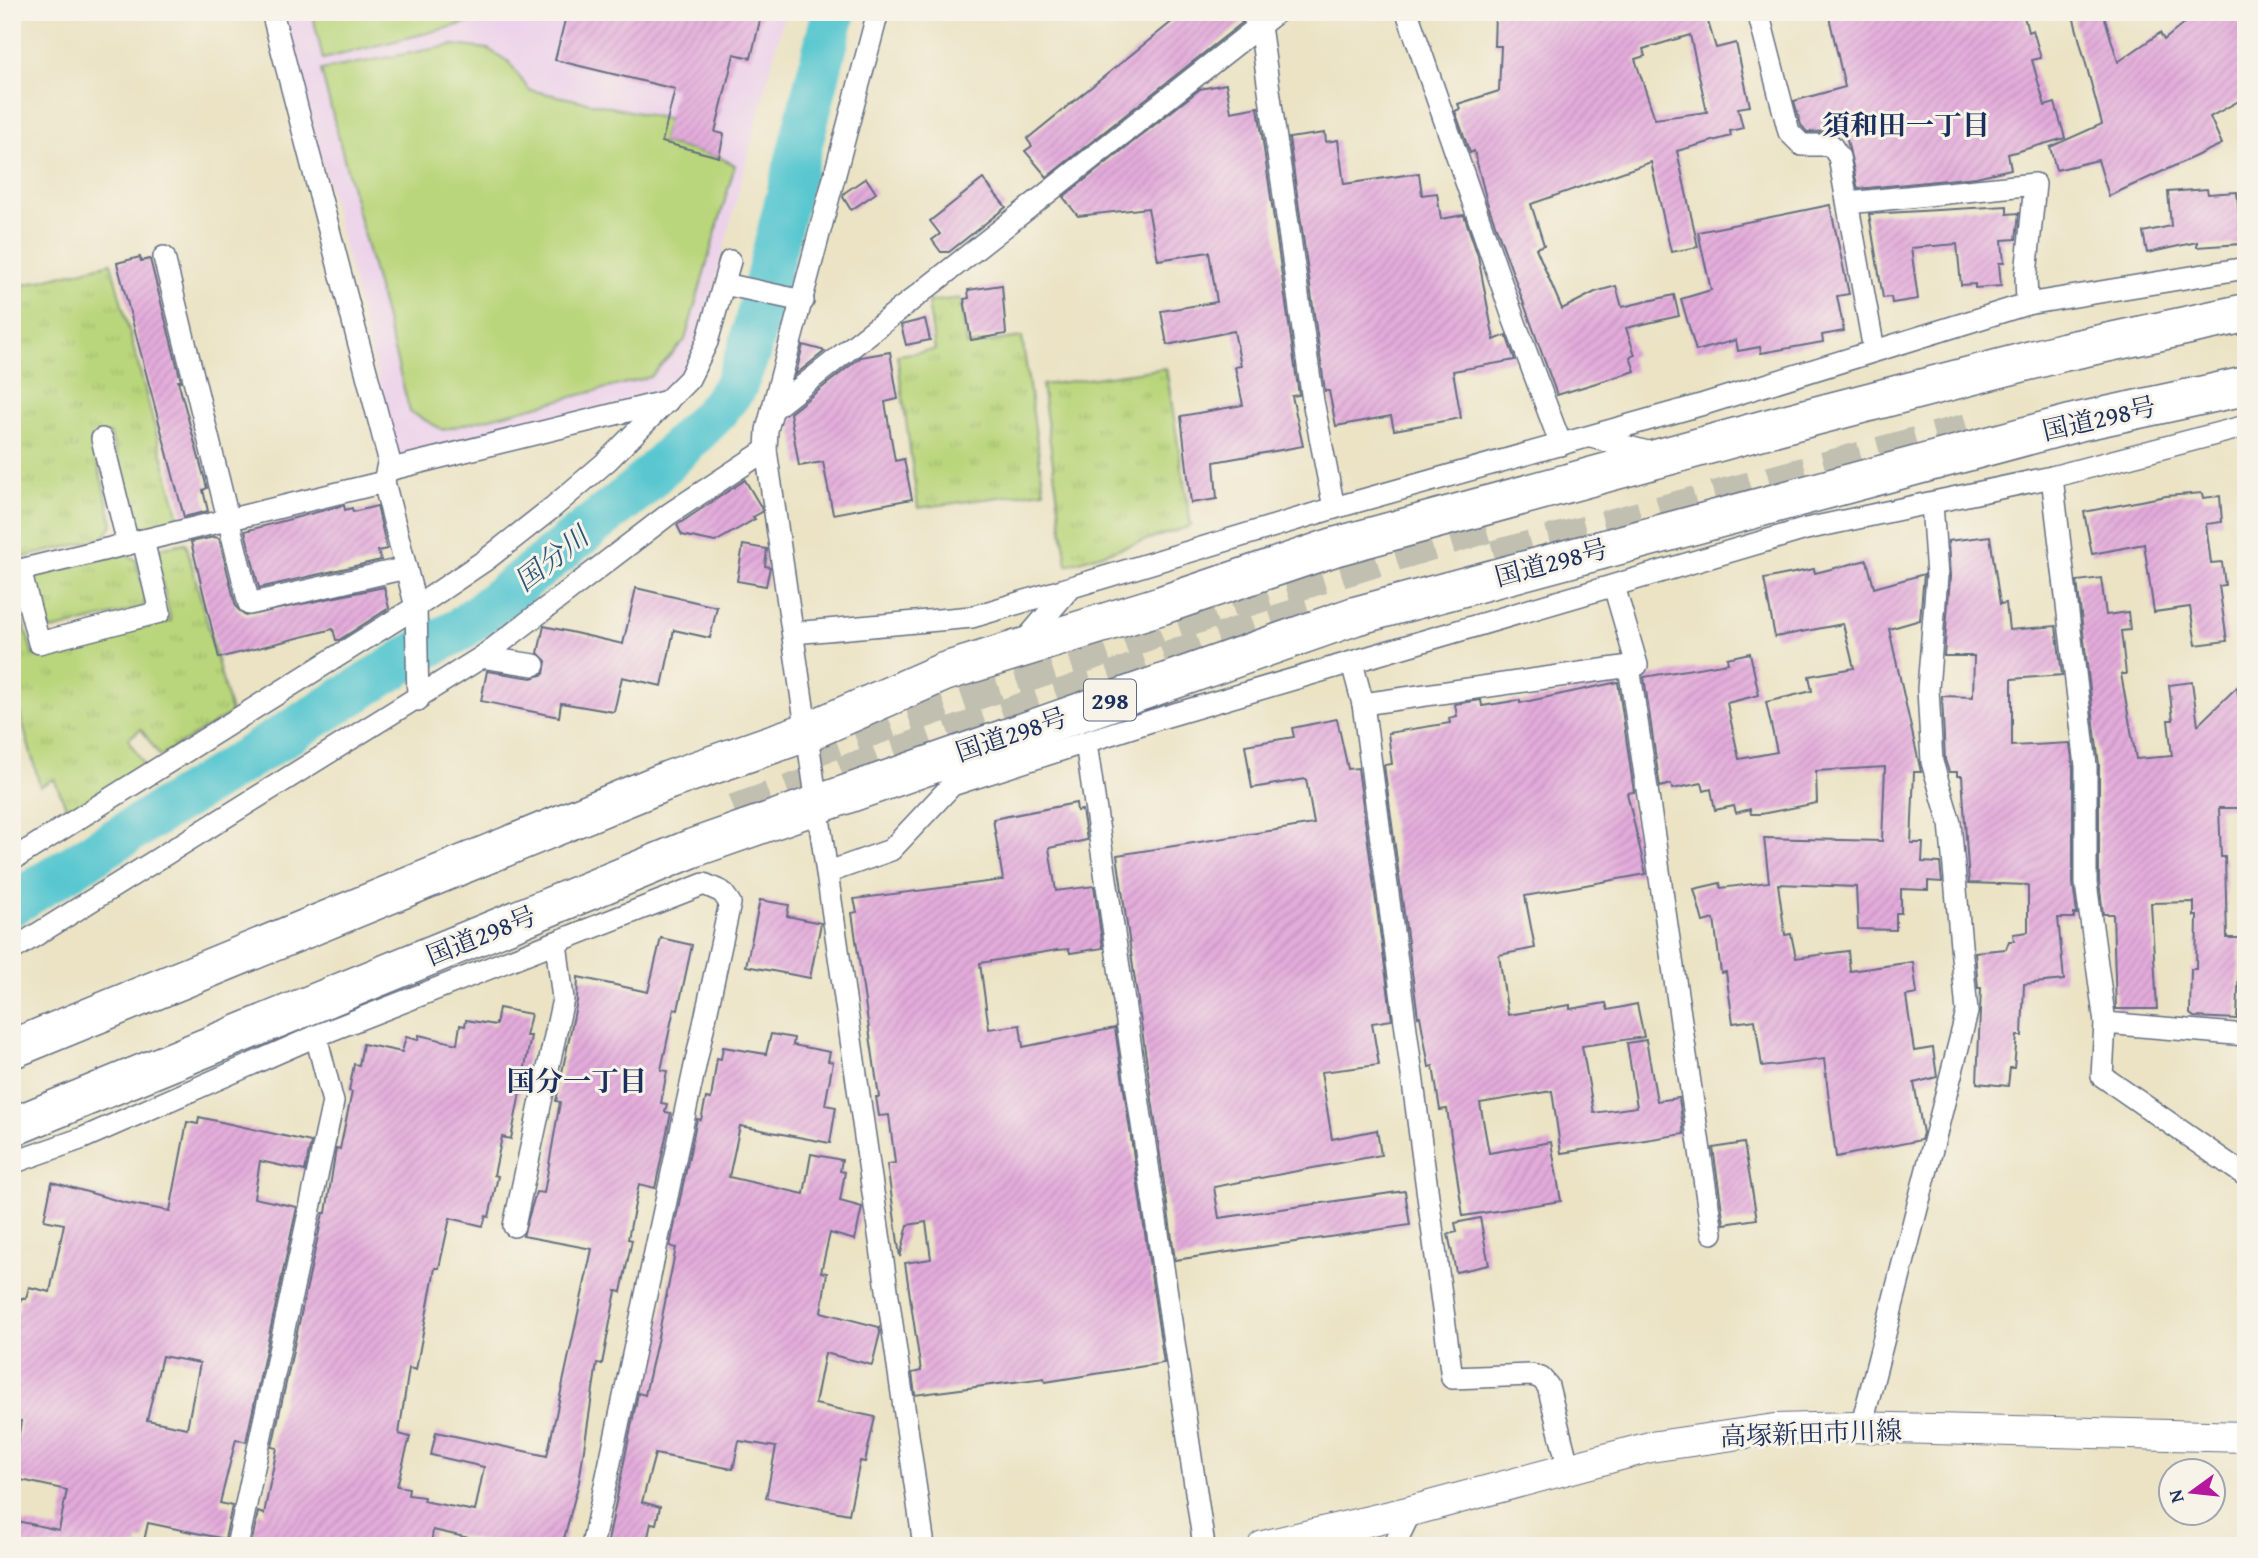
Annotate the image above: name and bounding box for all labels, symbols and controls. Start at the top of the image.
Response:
district label: 須和田一丁目 [1822,104,1990,145]
street label: 国道298号 [2038,386,2160,450]
water label: 国分川 [505,514,599,600]
street label: 国道298号 [1490,528,1612,596]
road number: 298 [1084,680,1136,720]
street label: 国道298号 [950,697,1072,771]
street label: 国道298号 [420,895,542,975]
district label: 国分一丁目 [507,1060,647,1101]
street label: 高塚新田市川線 [1719,1410,1903,1456]
north arrow [2156,1456,2226,1526]
text: N [2160,1486,2191,1506]

